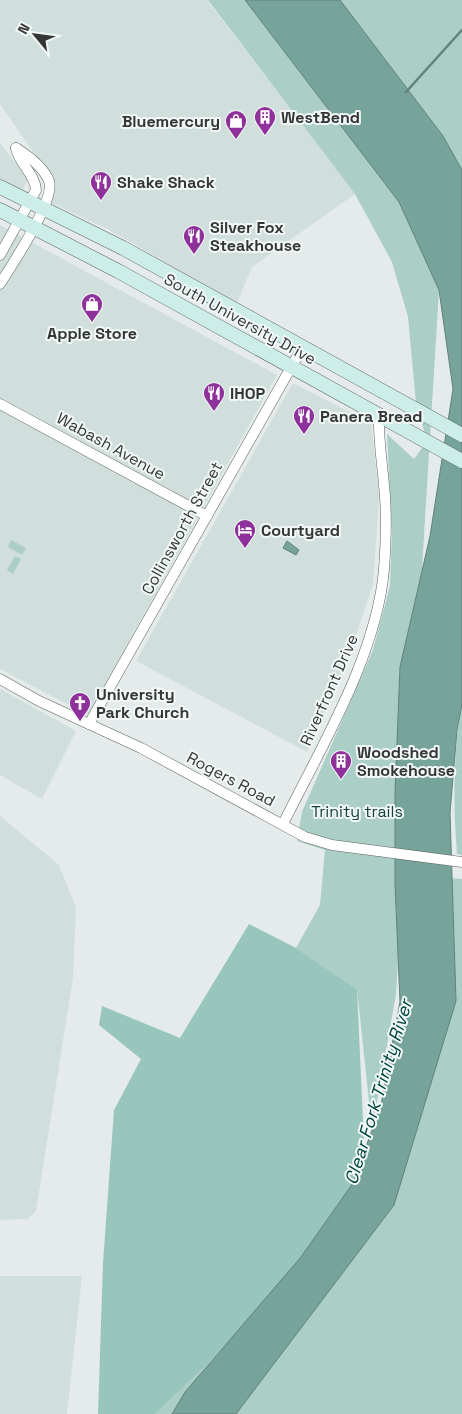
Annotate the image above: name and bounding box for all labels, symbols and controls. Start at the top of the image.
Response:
north arrow [10,10,60,60]
text: N [13,20,34,37]
building icon: WestBend [253,105,277,136]
place label: WestBend [281,107,360,128]
shop icon: Bluemercury [224,109,248,140]
place label: Bluemercury [122,111,220,132]
restaurant icon: Shake Shack [89,170,113,201]
place label: Shake Shack [117,172,215,193]
place label: Silver Fox Steakhouse [210,217,301,256]
restaurant icon: Silver Fox Steakhouse [182,224,206,255]
street label: South University Drive [160,268,320,370]
shop icon: Apple Store [80,292,104,323]
place label: Apple Store [47,323,137,344]
restaurant icon: IHOP [202,381,226,412]
place label: IHOP [230,383,266,404]
restaurant icon: Panera Bread [292,404,316,435]
place label: Panera Bread [320,406,423,427]
street label: Wabash Avenue [53,407,169,485]
street label: Collinsworth Street [137,458,227,598]
hotel icon: Courtyard [233,518,257,549]
place label: Courtyard [261,520,340,541]
street label: Riverfront Drive [295,631,363,749]
place label: University Park Church [96,684,189,723]
church icon: University Park Church [68,691,92,722]
place label: Woodshed Smokehouse [357,742,455,781]
street label: Rogers Road [183,747,279,811]
building icon: Woodshed Smokehouse [329,749,353,780]
park label: Trinity trails [311,801,403,822]
water label: Clear Fork Trinity River [339,995,418,1187]

